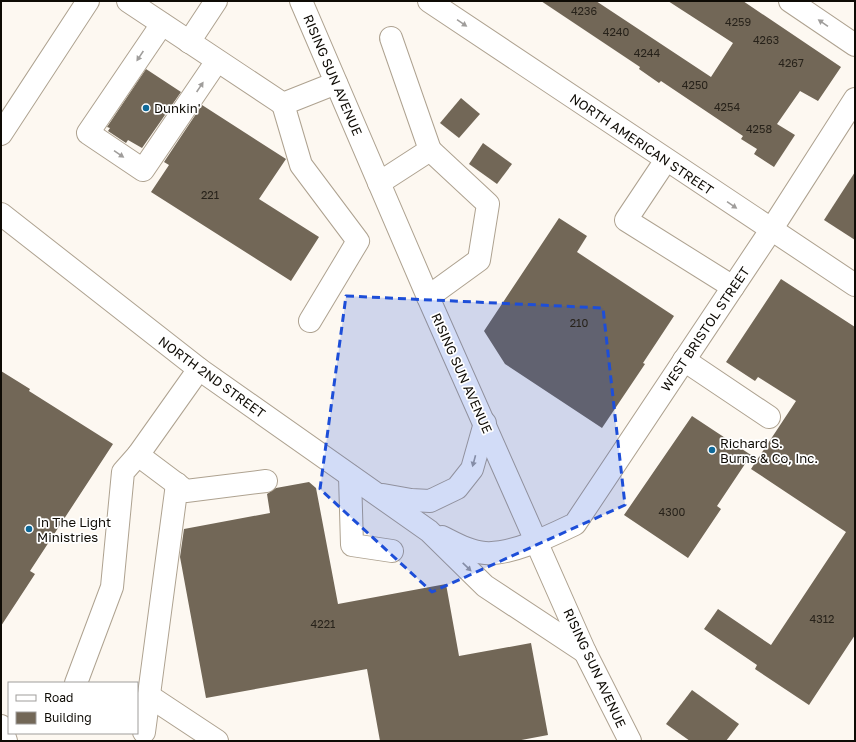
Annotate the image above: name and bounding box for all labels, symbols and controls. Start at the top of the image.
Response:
house number: 4236 [571,4,597,17]
street label: RISING SUN AVENUE [300,12,366,138]
house number: 4259 [725,15,751,28]
one-way arrow [456,19,467,27]
one-way arrow [817,19,828,27]
house number: 4240 [603,25,629,38]
house number: 4263 [753,33,779,46]
house number: 4244 [634,46,661,59]
one-way arrow [136,51,144,61]
house number: 4267 [778,56,804,69]
house number: 4250 [682,78,708,91]
one-way arrow [196,81,204,92]
street label: NORTH AMERICAN STREET [567,90,717,198]
place label: Dunkin' [154,100,201,116]
house number: 4254 [714,100,740,113]
marker: Dunkin' [141,103,151,113]
house number: 4258 [746,122,772,135]
one-way arrow [114,150,124,158]
house number: 221 [201,188,219,201]
one-way arrow [727,201,737,209]
street label: WEST BRISTOL STREET [657,264,753,394]
street label: RISING SUN AVENUE [428,310,496,436]
house number: 210 [570,316,588,329]
street label: NORTH 2ND STREET [155,333,269,421]
place label: Richard S. Burns & Co, Inc. [720,435,818,466]
marker: Richard S. Burns & Co, Inc. [707,445,717,455]
one-way arrow [471,454,477,467]
house number: 4300 [659,505,686,518]
place label: In The Light Ministries [37,514,111,545]
marker: In The Light Ministries [24,524,34,534]
one-way arrow [462,563,472,572]
street label: RISING SUN AVENUE [560,606,630,730]
house number: 4312 [810,612,834,625]
house number: 4221 [311,617,335,630]
legend [8,682,138,734]
text: Road [44,690,73,705]
text: Building [44,710,92,725]

